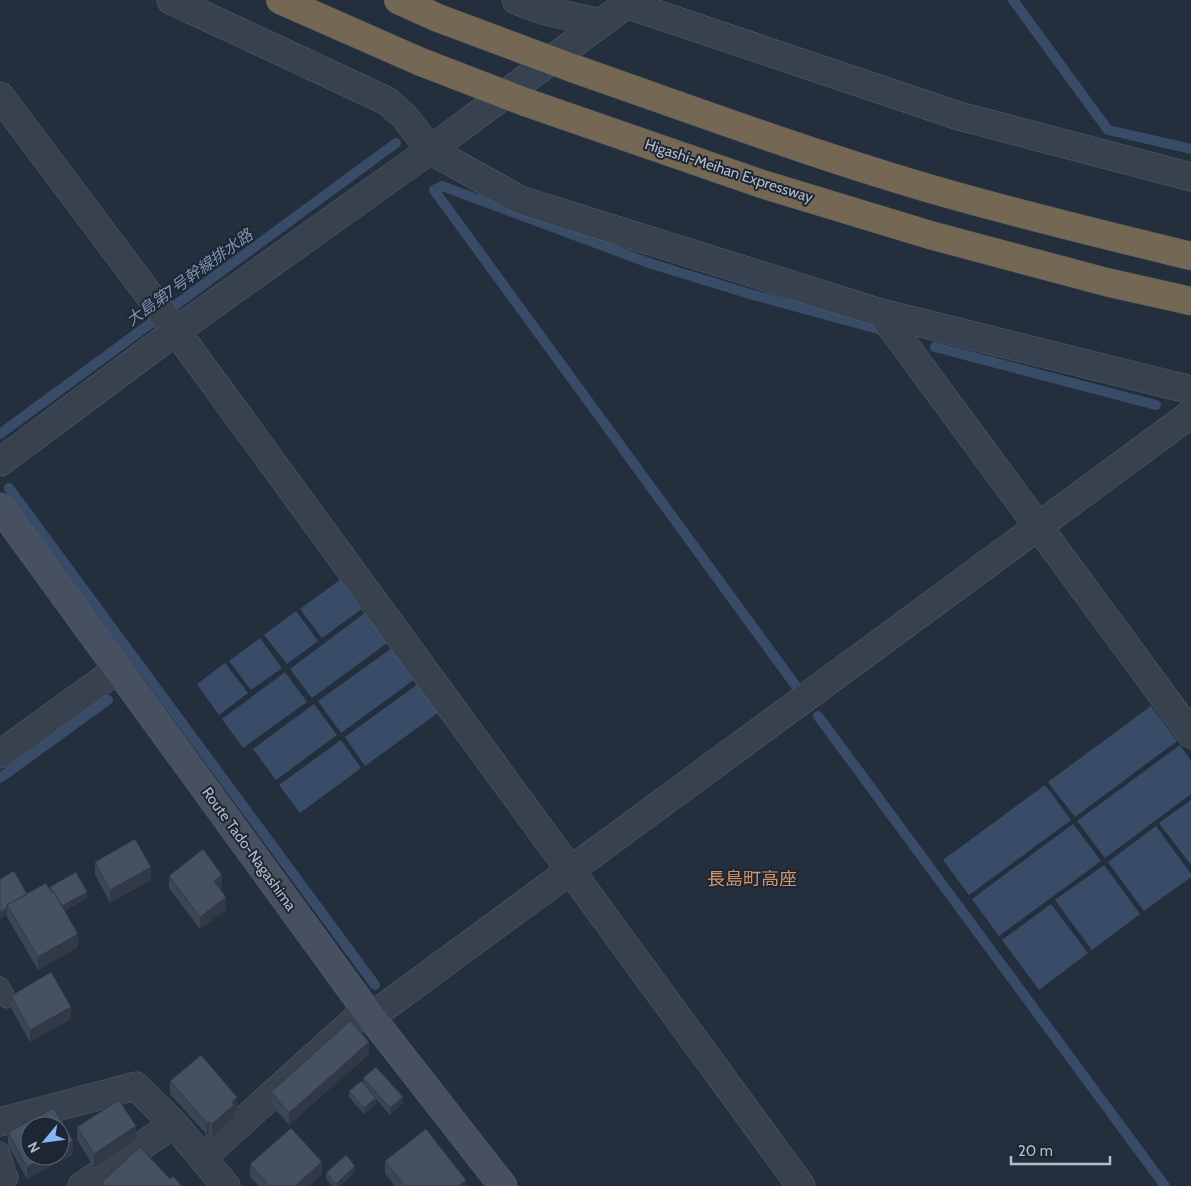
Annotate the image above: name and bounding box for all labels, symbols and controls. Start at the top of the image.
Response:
street label: Higashi-Meihan Expressway [643,135,816,207]
water label: 大島第7号幹線排水路 [122,224,258,330]
street label: Route Tado-Nagashima [198,784,300,915]
district label: 長島町高座 [707,868,797,890]
north arrow [20,1116,70,1166]
scale bar [1011,1134,1110,1166]
text: N [23,1139,44,1156]
text: 20 m [1018,1142,1053,1160]

